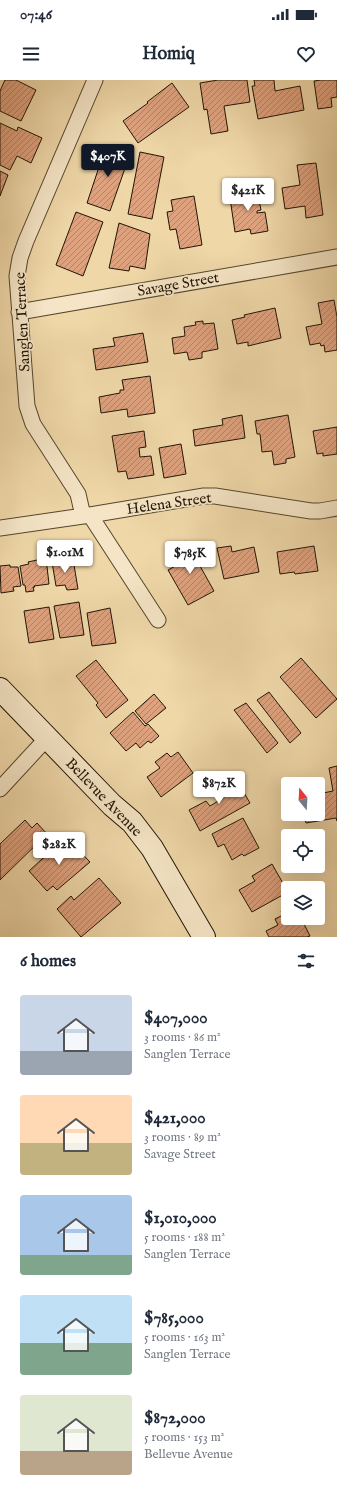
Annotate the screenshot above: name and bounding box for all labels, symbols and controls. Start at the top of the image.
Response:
text: 07:46 [20,5,52,24]
icon: menu [20,43,42,65]
text: Homiq [142,43,195,66]
icon: heart [295,43,317,65]
pin: $407K [80,144,136,178]
text: $407K [90,148,126,165]
pin: $421K [220,178,276,212]
text: $421K [231,182,265,199]
street label: Savage Street [136,268,220,301]
street label: Sanglen Terrace [10,272,35,372]
street label: Helena Street [125,488,213,519]
pin: $1.01M [32,540,98,574]
pin: $785K [162,541,218,575]
text: $1.01M [46,544,84,561]
text: $785K [174,545,206,562]
street label: Bellevue Avenue [61,754,146,841]
pin: $872K [191,771,247,805]
text: $872K [202,775,236,792]
north arrow [281,777,325,821]
map controls [281,777,325,925]
button: locate [281,829,325,873]
pin: $282K [31,832,87,866]
text: $282K [42,836,76,853]
button: layers [281,881,325,925]
icon: filters [295,950,317,972]
text: 6 homes [20,951,76,972]
text: $407,000 [144,1008,208,1029]
icon: home [52,1011,100,1059]
text: 3 rooms · 86 m² [144,1029,221,1046]
text: Sanglen Terrace [144,1046,231,1063]
text: $421,000 [144,1108,206,1129]
icon: home [52,1111,100,1159]
text: 3 rooms · 89 m² [144,1129,221,1146]
text: Savage Street [144,1146,216,1163]
text: $1,010,000 [144,1208,217,1229]
icon: home [52,1211,100,1259]
text: 5 rooms · 188 m² [144,1229,225,1246]
text: Sanglen Terrace [144,1246,231,1263]
text: $785,000 [144,1308,204,1329]
icon: home [52,1311,100,1359]
text: 5 rooms · 163 m² [144,1329,225,1346]
text: Sanglen Terrace [144,1346,231,1363]
text: $872,000 [144,1408,206,1429]
icon: home [52,1411,100,1459]
text: 5 rooms · 153 m² [144,1429,224,1446]
text: Bellevue Avenue [144,1446,233,1463]

